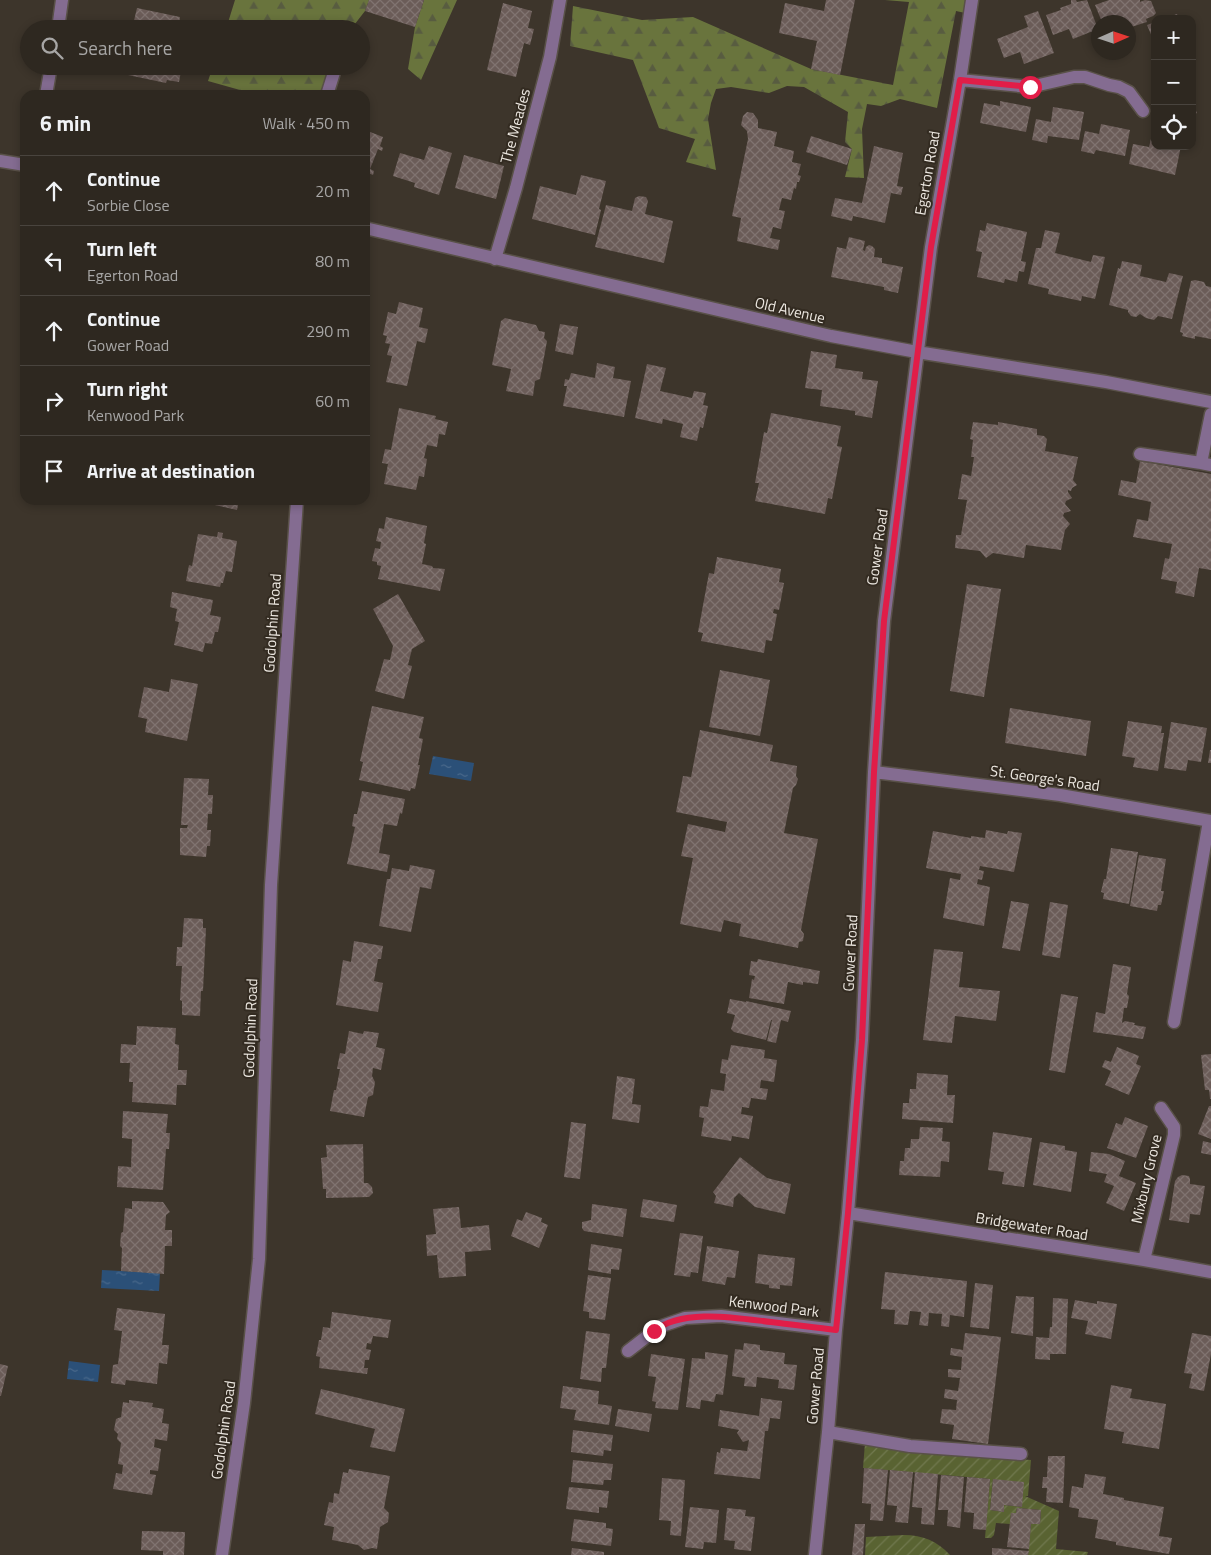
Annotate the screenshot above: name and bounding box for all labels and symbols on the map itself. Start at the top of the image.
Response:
north arrow [1091,15,1136,60]
route start [1019,76,1042,99]
street label: The Meades [494,86,536,166]
street label: Egerton Road [908,129,946,217]
street label: Old Avenue [753,291,827,329]
street label: Gower Road [860,507,894,587]
street label: Godolphin Road [257,573,287,673]
street label: St. George's Road [989,759,1101,797]
street label: Gower Road [837,914,863,992]
street label: Godolphin Road [237,978,263,1078]
street label: Mixbury Grove [1125,1132,1167,1226]
street label: Bridgewater Road [974,1206,1090,1246]
street label: Kenwood Park [727,1289,821,1323]
route end [643,1320,666,1343]
street label: Gower Road [800,1347,830,1425]
street label: Godolphin Road [205,1379,241,1481]

